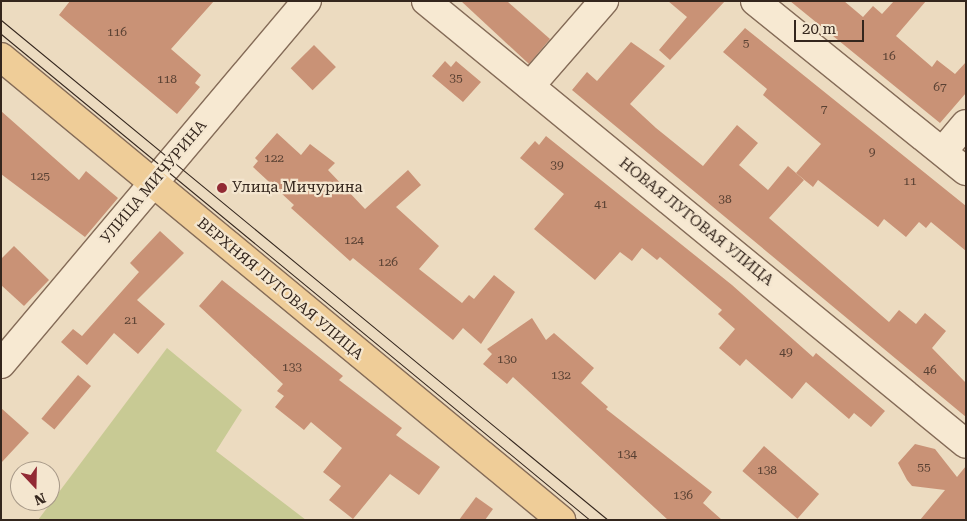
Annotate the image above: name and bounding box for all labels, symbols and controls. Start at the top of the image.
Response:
scale bar [797,10,867,42]
text: 20 m [802,20,836,38]
house number: 116 [107,26,127,40]
house number: 5 [743,37,749,51]
house number: 16 [882,50,896,64]
house number: 35 [449,72,463,86]
house number: 118 [157,73,177,87]
house number: 67 [933,81,947,95]
house number: 7 [821,103,827,117]
street label: УЛИЦА МИЧУРИНА [97,117,211,247]
house number: 9 [869,146,875,160]
house number: 122 [264,152,284,166]
street label: НОВАЯ ЛУГОВАЯ УЛИЦА [615,154,777,290]
house number: 39 [550,159,564,173]
house number: 125 [30,170,50,184]
house number: 11 [903,175,917,189]
place label: Улица Мичурина [232,179,363,197]
marker: Улица Мичурина [216,182,228,194]
house number: 38 [718,193,732,207]
house number: 41 [594,198,608,212]
street label: ВЕРХНЯЯ ЛУГОВАЯ УЛИЦА [193,214,367,364]
house number: 124 [344,234,364,248]
house number: 126 [378,256,398,270]
house number: 21 [124,314,138,328]
house number: 49 [779,346,793,360]
house number: 130 [497,353,517,367]
house number: 133 [282,361,302,375]
house number: 46 [923,364,937,378]
house number: 132 [551,369,571,383]
house number: 134 [617,448,637,462]
north arrow [10,461,60,511]
house number: 55 [917,461,931,475]
house number: 138 [757,464,777,478]
house number: 136 [673,489,693,503]
text: N [32,490,48,508]

